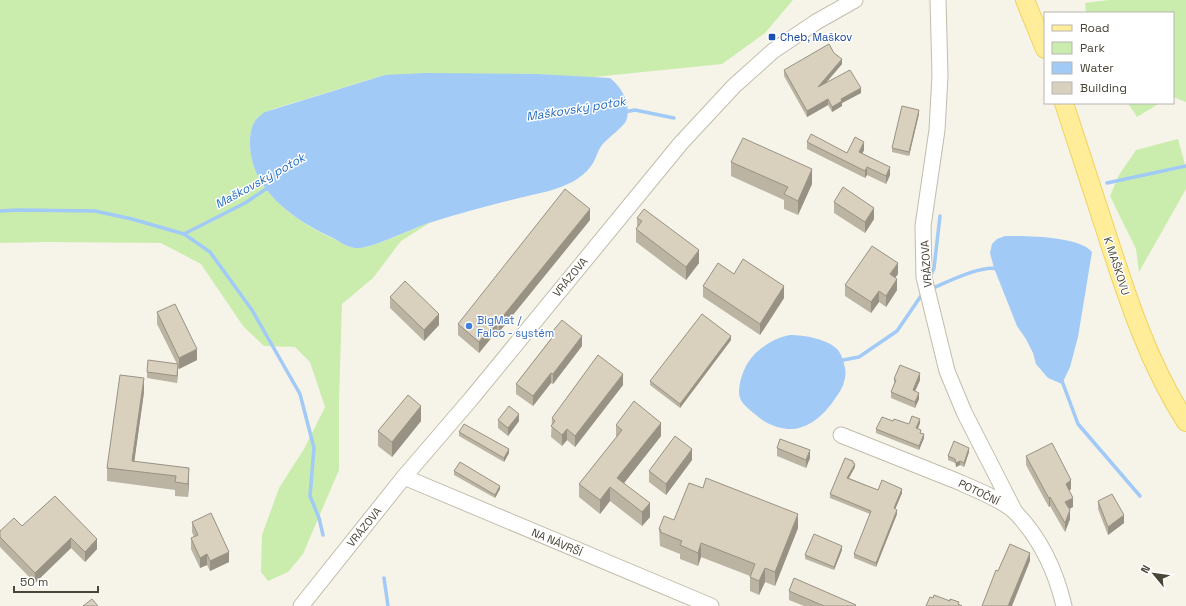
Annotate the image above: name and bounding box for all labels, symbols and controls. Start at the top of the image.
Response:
legend [1044,12,1174,104]
text: Road [1080,20,1109,36]
place label: Cheb, Maškov [780,30,852,44]
marker: Cheb, Maškov [767,32,777,42]
text: Park [1080,40,1105,56]
text: Water [1080,60,1114,76]
text: Building [1080,80,1127,96]
water label: Maškovský potok [525,93,628,125]
water label: Maškovský potok [212,149,309,212]
street label: K MAŠKOVU [1101,235,1133,297]
street label: VRÁZOVA [917,240,935,288]
street label: VRÁZOVA [549,254,591,300]
place label: BigMat / Falco - systém [477,313,554,340]
marker: BigMat / Falco - systém [464,321,474,331]
street label: POTOČNÍ [956,476,1002,508]
street label: VRÁZOVA [344,504,384,550]
street label: NA NÁVRŠÍ [530,525,585,559]
north arrow [1134,554,1174,594]
text: N [1137,563,1153,576]
scale bar [14,568,98,594]
text: 50 m [20,574,48,590]

